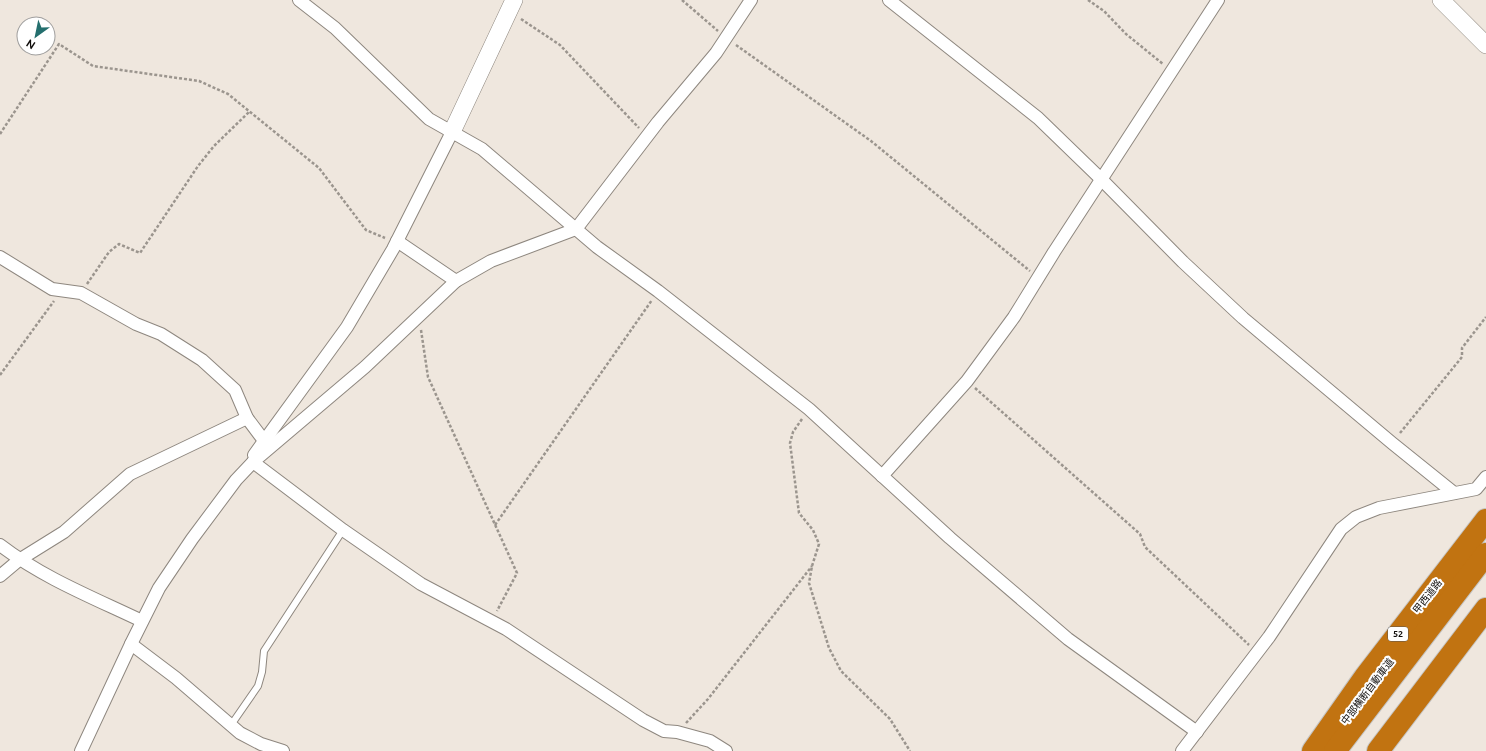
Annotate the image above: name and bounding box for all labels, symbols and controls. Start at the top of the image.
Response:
north arrow [16,16,56,56]
text: N [24,37,37,52]
street label: 甲西道路 [1411,577,1444,615]
road number: 52 [1388,627,1408,641]
street label: 中部横断自動車道 [1339,656,1396,727]

